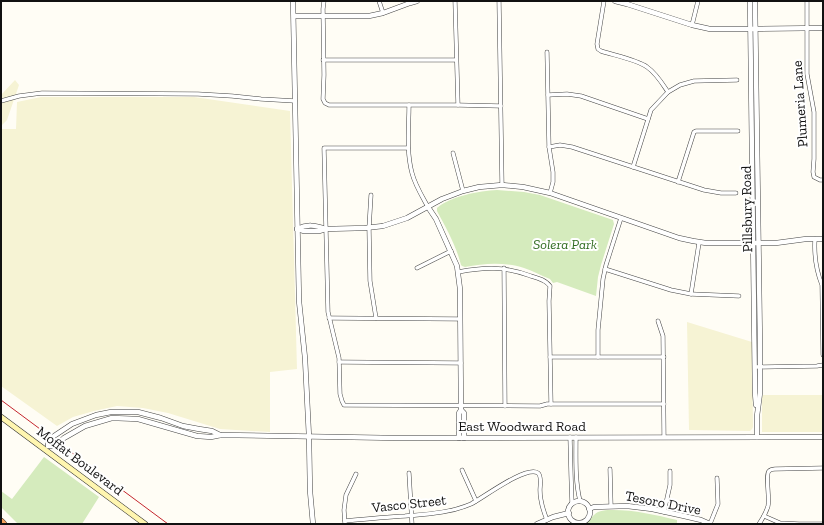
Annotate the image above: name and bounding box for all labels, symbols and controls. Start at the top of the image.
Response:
street label: Plumeria Lane [788,60,812,148]
street label: Pillsbury Road [738,165,756,253]
park label: Solera Park [533,236,597,253]
street label: East Woodward Road [458,418,586,435]
street label: Moffat Boulevard [33,423,127,499]
street label: Tesoro Drive [624,487,703,519]
street label: Vasco Street [370,492,448,516]

